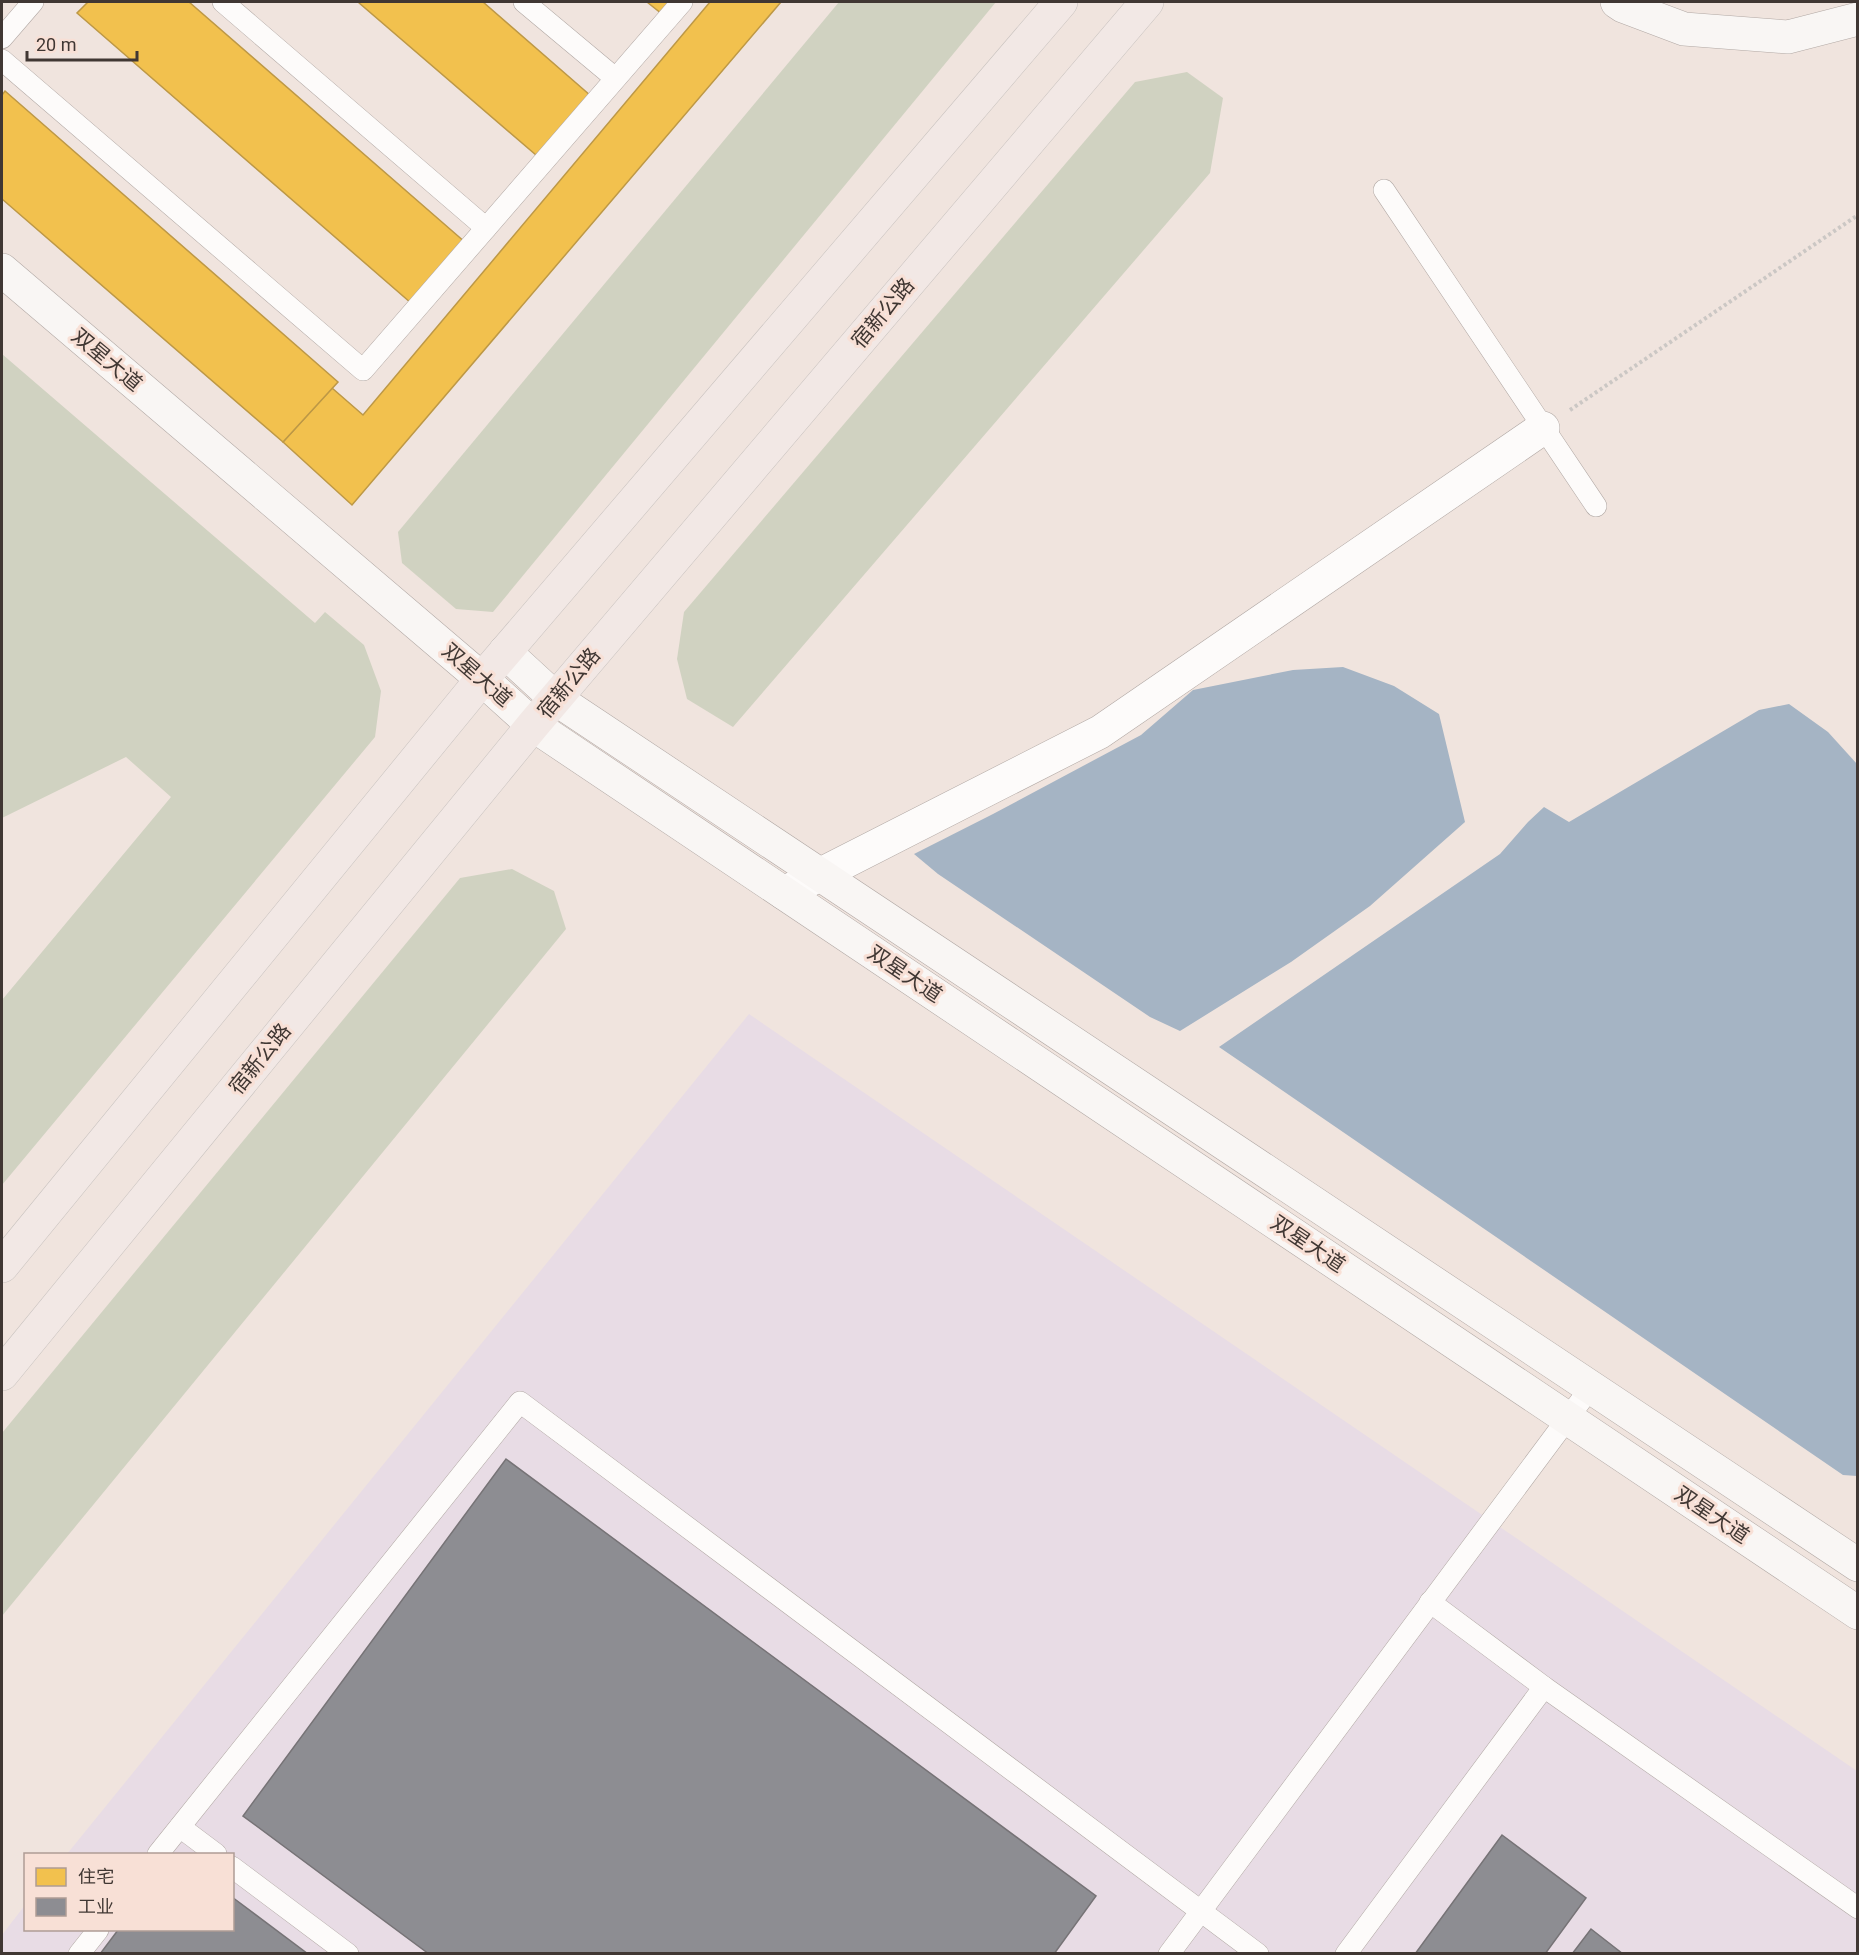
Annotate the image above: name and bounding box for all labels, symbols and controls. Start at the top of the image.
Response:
scale bar [27,24,136,62]
text: 20 m [36,34,76,55]
street label: 宿新公路 [847,273,919,353]
street label: 双星大道 [67,324,147,396]
street label: 双星大道 [437,638,517,712]
street label: 宿新公路 [533,643,605,723]
street label: 双星大道 [863,941,947,1007]
street label: 宿新公路 [224,1019,296,1099]
street label: 双星大道 [1266,1211,1350,1277]
street label: 双星大道 [1670,1482,1754,1548]
legend [24,1853,234,1931]
text: 住宅 [78,1866,114,1887]
text: 工业 [78,1896,114,1917]

